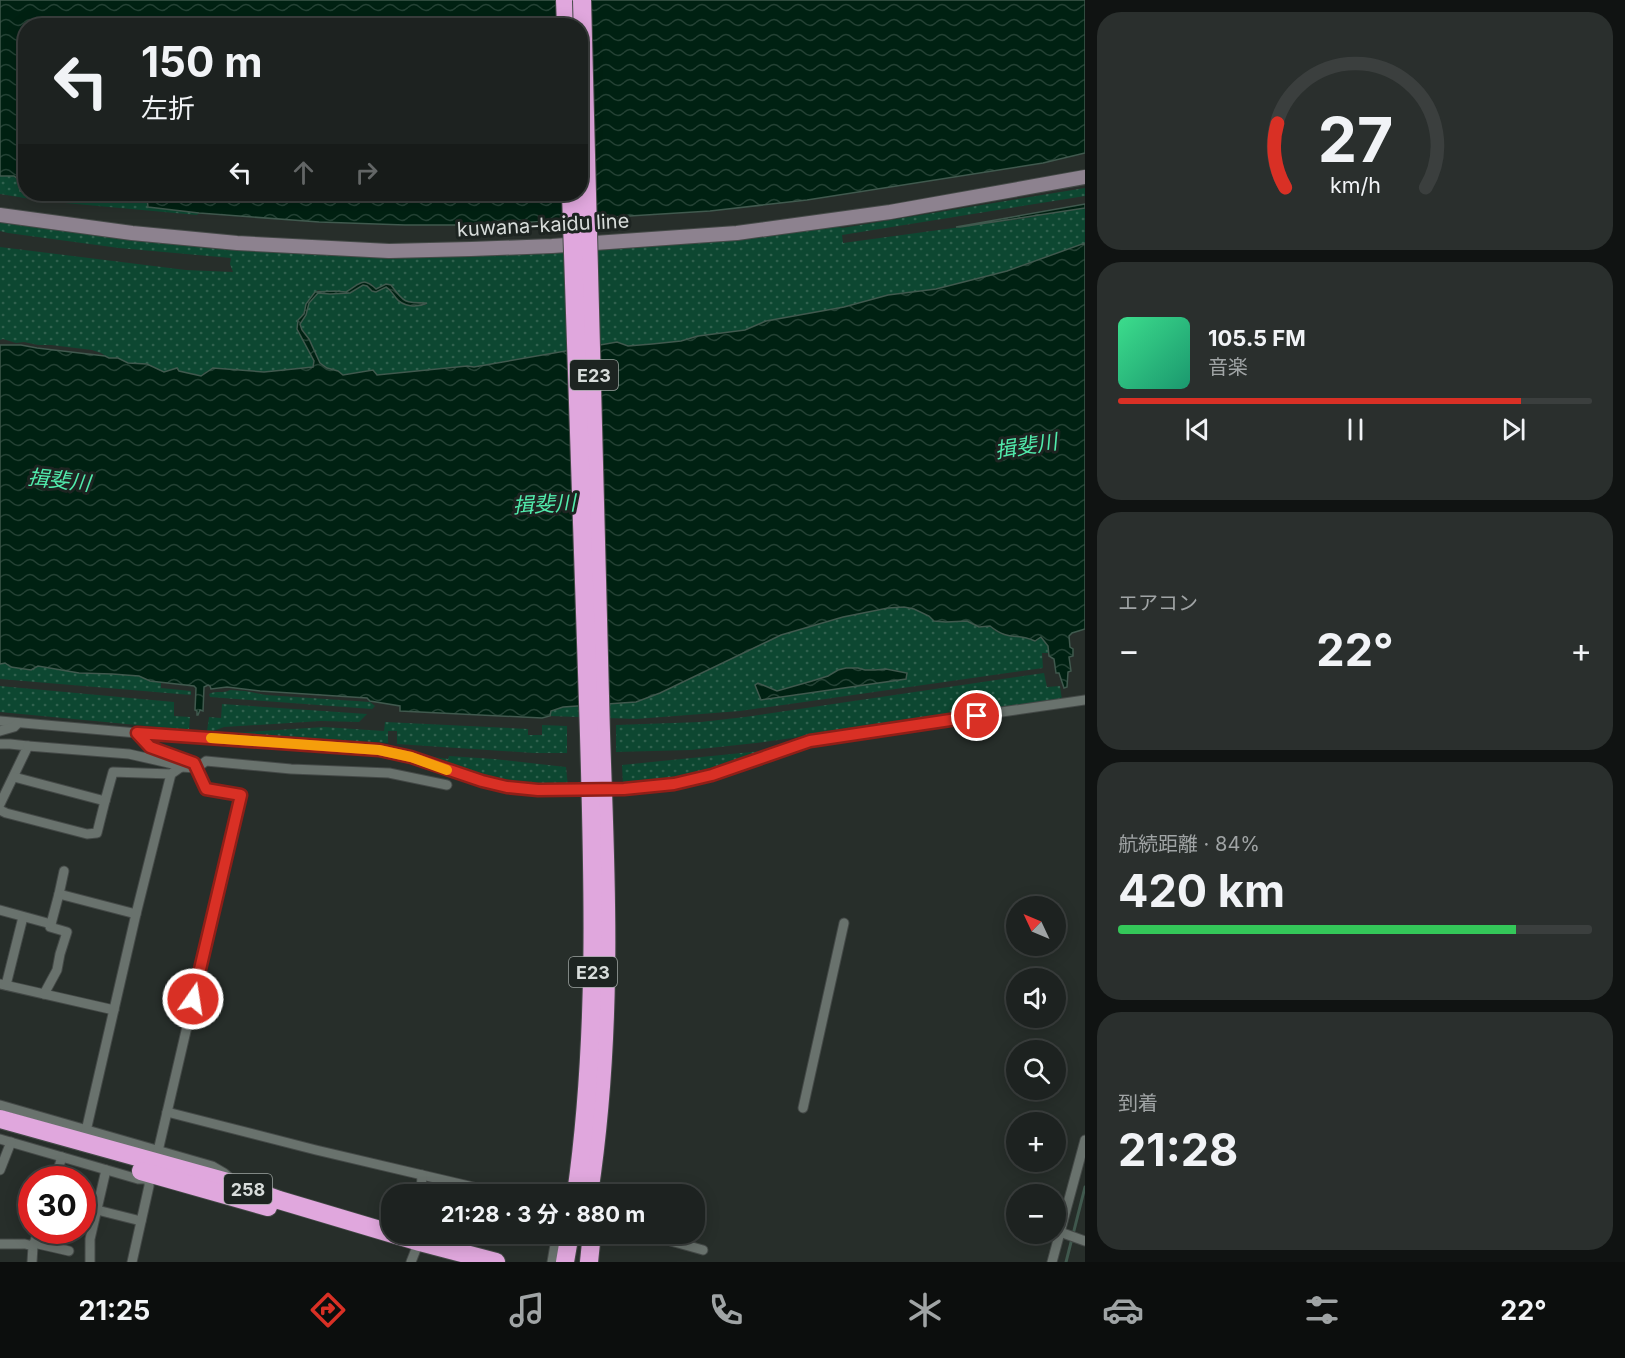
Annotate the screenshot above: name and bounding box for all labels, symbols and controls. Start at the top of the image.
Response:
text: 150 m [141,36,263,87]
icon: left [42,42,120,120]
text: 左折 [141,92,195,125]
text: 27 [1317,102,1393,177]
icon: left [224,156,257,189]
icon: ahead [287,156,320,189]
icon: right [350,156,383,189]
text: km/h [1330,172,1380,198]
street label: kuwana-kaidu line [456,209,630,241]
text: 105.5 FM [1208,325,1306,351]
text: 音楽 [1208,355,1248,379]
road number: E23 [570,360,618,390]
icon: previous [1181,413,1214,446]
icon: pause [1339,413,1372,446]
icon: next [1497,413,1530,446]
water label: 揖斐川 [993,428,1061,463]
water label: 揖斐川 [26,464,94,496]
water label: 揖斐川 [512,490,578,518]
text: エアコン [1118,591,1198,615]
text: 22° [1316,622,1394,677]
text: − [1118,630,1140,670]
text: + [1570,630,1592,670]
pin [951,690,1002,741]
icon: arrive [960,699,993,732]
text: 航続距離 · 84% [1118,832,1260,856]
text: 420 km [1118,863,1285,918]
north arrow [1006,896,1066,956]
map controls [1006,896,1066,1244]
road number: E23 [569,957,617,987]
position arrow [161,967,225,1031]
button: sound [1006,968,1066,1028]
button: search [1006,1040,1066,1100]
text: 到着 [1118,1091,1158,1115]
button: + [1006,1112,1066,1172]
text: 21:28 [1118,1122,1238,1177]
speed limit sign: 30 [18,1166,96,1244]
road number: 258 [224,1174,272,1204]
button: − [1006,1184,1066,1244]
text: 21:28 · 3 分 · 880 m [441,1201,645,1227]
icon: directions [307,1289,349,1331]
icon: music [506,1289,548,1331]
icon: phone [705,1289,747,1331]
icon: climate [904,1289,946,1331]
icon: car [1102,1289,1144,1331]
icon: filters [1301,1289,1343,1331]
text: 21:25 [78,1294,150,1327]
text: 22° [1500,1294,1547,1327]

